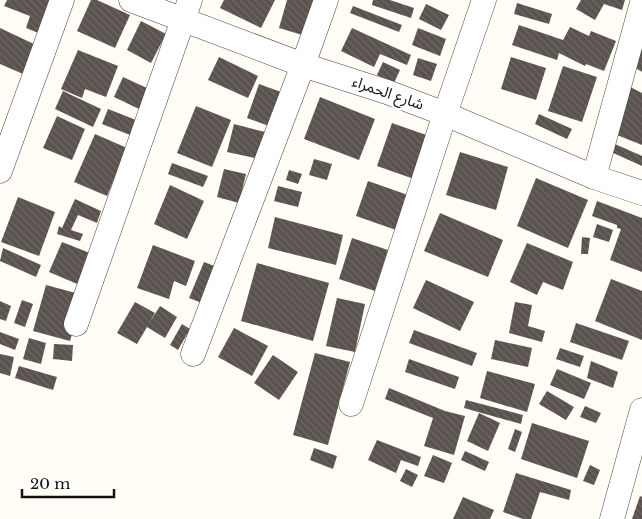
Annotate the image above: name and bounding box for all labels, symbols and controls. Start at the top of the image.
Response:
street label: شارع الحمراء [349,71,427,117]
scale bar [22,466,115,498]
text: 20 m [30,474,70,493]

